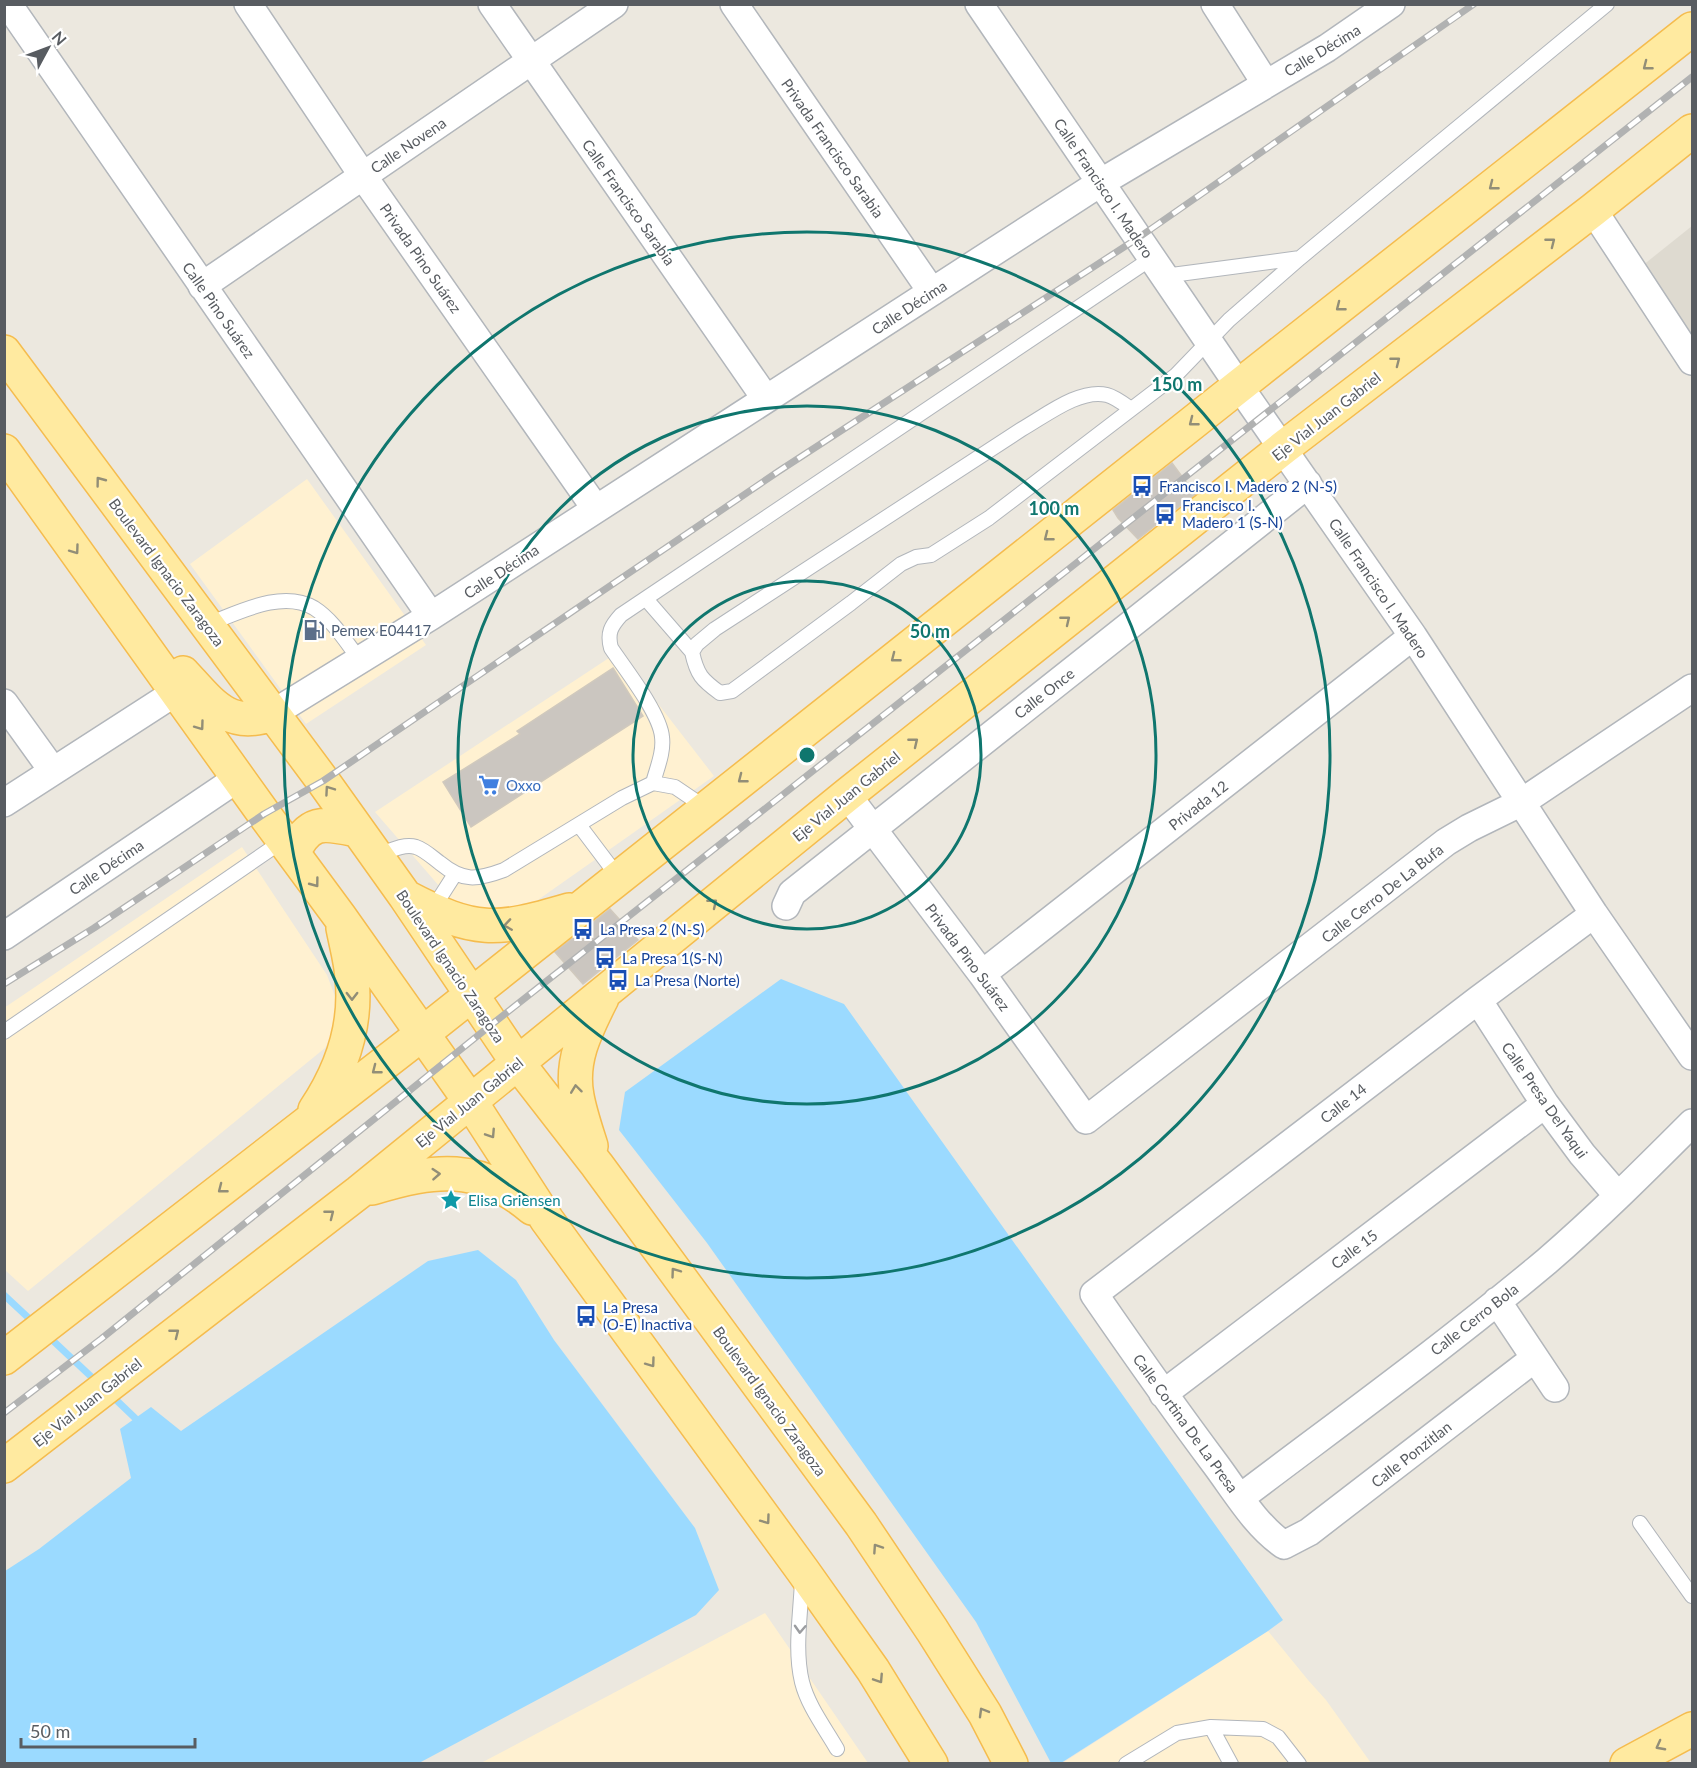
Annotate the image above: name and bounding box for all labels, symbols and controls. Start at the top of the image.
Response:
north arrow [18,18,78,78]
street label: Calle Décima [1280,20,1364,80]
text: N [48,27,71,49]
one-way arrow [1642,58,1653,69]
street label: Privada Francisco Sarabia [778,75,888,221]
street label: Calle Novena [367,113,449,177]
street label: Calle Francisco I. Madero [1050,115,1158,261]
street label: Calle Francisco Sarabia [579,136,679,268]
one-way arrow [1489,179,1500,190]
street label: Privada Pino Suárez [376,200,466,316]
one-way arrow [1544,239,1555,250]
street label: Calle Pino Suárez [179,258,259,362]
street label: Calle Décima [868,276,950,338]
one-way arrow [1336,299,1347,310]
one-way arrow [1390,358,1401,369]
street label: Eje Vial Juan Gabriel [1268,368,1384,464]
text: 150 m [1152,373,1202,395]
one-way arrow [1189,415,1200,426]
bus stop icon: Francisco I. Madero 2 (N-S) [1130,474,1154,498]
one-way arrow [96,477,107,488]
place label: Francisco I. Madero 2 (N-S) [1159,477,1337,495]
street label: Boulevard Ignacio Zaragoza [106,495,228,649]
place label: Francisco I. Madero 1 (S-N) [1182,496,1283,531]
text: 100 m [1029,497,1079,519]
bus stop icon: Francisco I. Madero 1 (S-N) [1153,502,1177,526]
street label: Calle Francisco I. Madero [1325,515,1433,661]
one-way arrow [1044,530,1055,541]
street label: Calle Décima [460,540,542,602]
one-way arrow [68,543,79,554]
one-way arrow [1060,617,1071,628]
fuel station icon: Pemex E04417 [302,618,326,642]
text: 50 m [910,620,950,642]
place label: Pemex E04417 [331,621,431,639]
one-way arrow [891,651,902,662]
street label: Calle Once [1010,664,1078,722]
one-way arrow [193,719,204,730]
one-way arrow [907,738,918,749]
centre of rings [797,745,817,765]
street label: Eje Vial Juan Gabriel [789,747,903,845]
one-way arrow [738,772,749,783]
supermarket icon: Oxxo [477,773,501,797]
place label: Oxxo [506,776,541,794]
street label: Privada 12 [1165,776,1231,834]
one-way arrow [325,785,336,796]
street label: Calle Décima [65,835,147,899]
street label: Calle Cerro De La Bufa [1317,840,1447,946]
one-way arrow [308,877,319,888]
street label: Boulevard Ignacio Zaragoza [393,886,509,1046]
one-way arrow [706,900,717,911]
street label: Privada Pino Suárez [922,900,1014,1014]
bus stop icon: La Presa 2 (N-S) [571,917,595,941]
one-way arrow [503,918,513,931]
place label: La Presa 2 (N-S) [600,920,704,938]
bus stop icon: La Presa 1(S-N) [593,946,617,970]
place label: La Presa 1(S-N) [622,949,723,967]
bus stop icon: La Presa (Norte) [606,968,630,992]
place label: La Presa (Norte) [635,971,740,989]
one-way arrow [346,991,358,1000]
street label: Calle Presa Del Yaqui [1498,1038,1592,1162]
street label: Eje Vial Juan Gabriel [412,1053,526,1151]
one-way arrow [372,1062,383,1073]
street label: Calle 14 [1316,1079,1370,1127]
one-way arrow [570,1084,583,1093]
one-way arrow [484,1128,496,1138]
one-way arrow [432,1167,441,1180]
one-way arrow [218,1182,229,1193]
place icon: Elisa Griensen [439,1188,463,1212]
place label: Elisa Griensen [468,1191,561,1209]
one-way arrow [323,1211,334,1222]
street label: Calle 15 [1327,1226,1381,1272]
one-way arrow [672,1268,683,1279]
street label: Calle Cerro Bola [1427,1279,1521,1359]
place label: La Presa (O-E) Inactiva [603,1298,692,1333]
bus stop icon: La Presa (O-E) Inactiva [574,1304,598,1328]
street label: Boulevard Ignacio Zaragoza [710,1323,830,1479]
one-way arrow [168,1330,179,1341]
street label: Calle Cortina De La Presa [1130,1350,1242,1496]
street label: Eje Vial Juan Gabriel [29,1354,145,1450]
one-way arrow [644,1356,655,1367]
street label: Calle Ponzitlan [1367,1417,1455,1491]
one-way arrow [759,1514,770,1525]
one-way arrow [873,1544,884,1555]
one-way arrow [793,1625,806,1634]
one-way arrow [871,1673,882,1684]
one-way arrow [979,1708,991,1718]
scale bar [21,1711,195,1749]
text: 50 m [30,1720,70,1742]
one-way arrow [1655,1739,1666,1751]

